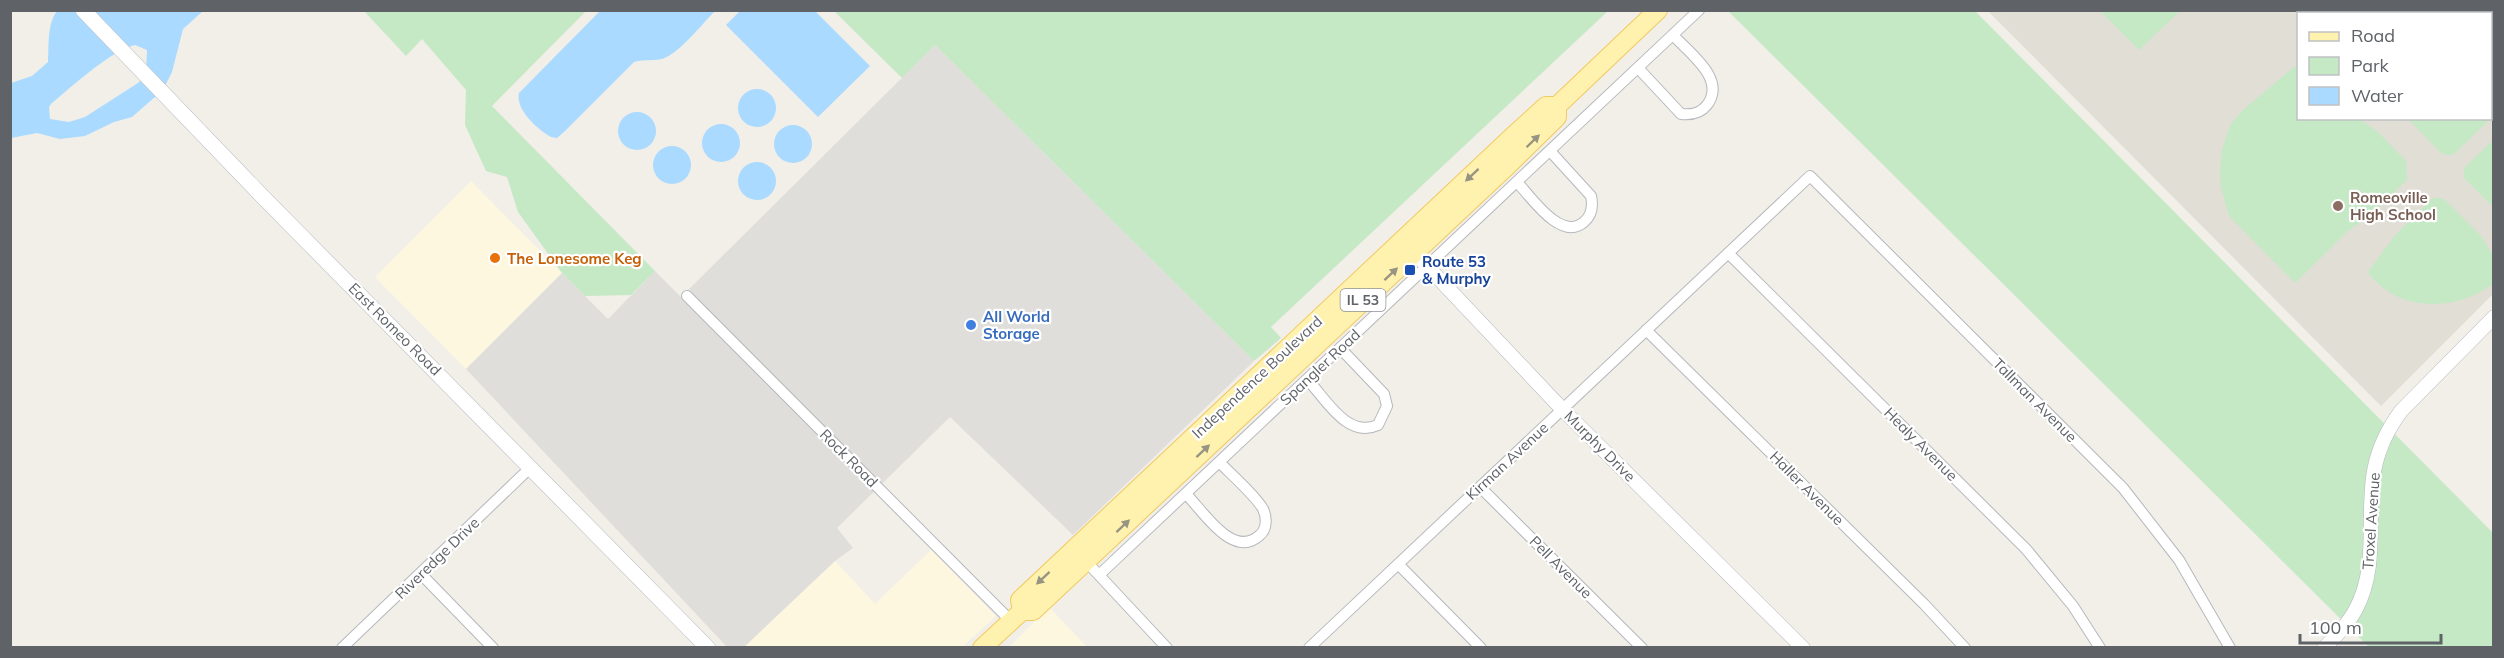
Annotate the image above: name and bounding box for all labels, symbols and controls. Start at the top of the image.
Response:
legend [2297,12,2492,120]
text: Road [2351,24,2395,47]
text: Park [2351,54,2390,77]
text: Water [2351,84,2404,107]
one-way arrow [1526,134,1540,148]
one-way arrow [1464,168,1479,182]
place label: Romeoville High School [2350,188,2436,224]
marker: Romeoville High School [2331,199,2345,213]
place label: The Lonesome Keg [507,249,642,268]
marker: The Lonesome Keg [488,251,502,265]
place label: Route 53 & Murphy [1422,252,1492,288]
marker: Route 53 & Murphy [1403,263,1417,277]
one-way arrow [1383,268,1398,281]
street label: East Romeo Road [345,279,445,379]
road number: IL 53 [1340,289,1386,311]
place label: All World Storage [983,307,1050,343]
street label: Independence Boulevard [1188,312,1326,442]
marker: All World Storage [964,318,978,332]
street label: Spangler Road [1276,325,1364,409]
street label: Tallman Avenue [1989,354,2081,446]
street label: Healy Avenue [1880,403,1962,485]
street label: Murphy Drive [1560,406,1640,486]
street label: Kirman Avenue [1462,418,1552,504]
street label: Rock Road [816,425,882,491]
one-way arrow [1196,444,1211,458]
street label: Haller Avenue [1766,447,1848,529]
street label: Troxel Avenue [2358,472,2384,570]
street label: Riveredge Drive [391,513,483,603]
one-way arrow [1116,520,1130,534]
street label: Pell Avenue [1526,532,1596,602]
one-way arrow [1036,571,1051,585]
scale bar [2300,607,2441,645]
text: 100 m [2309,616,2362,639]

